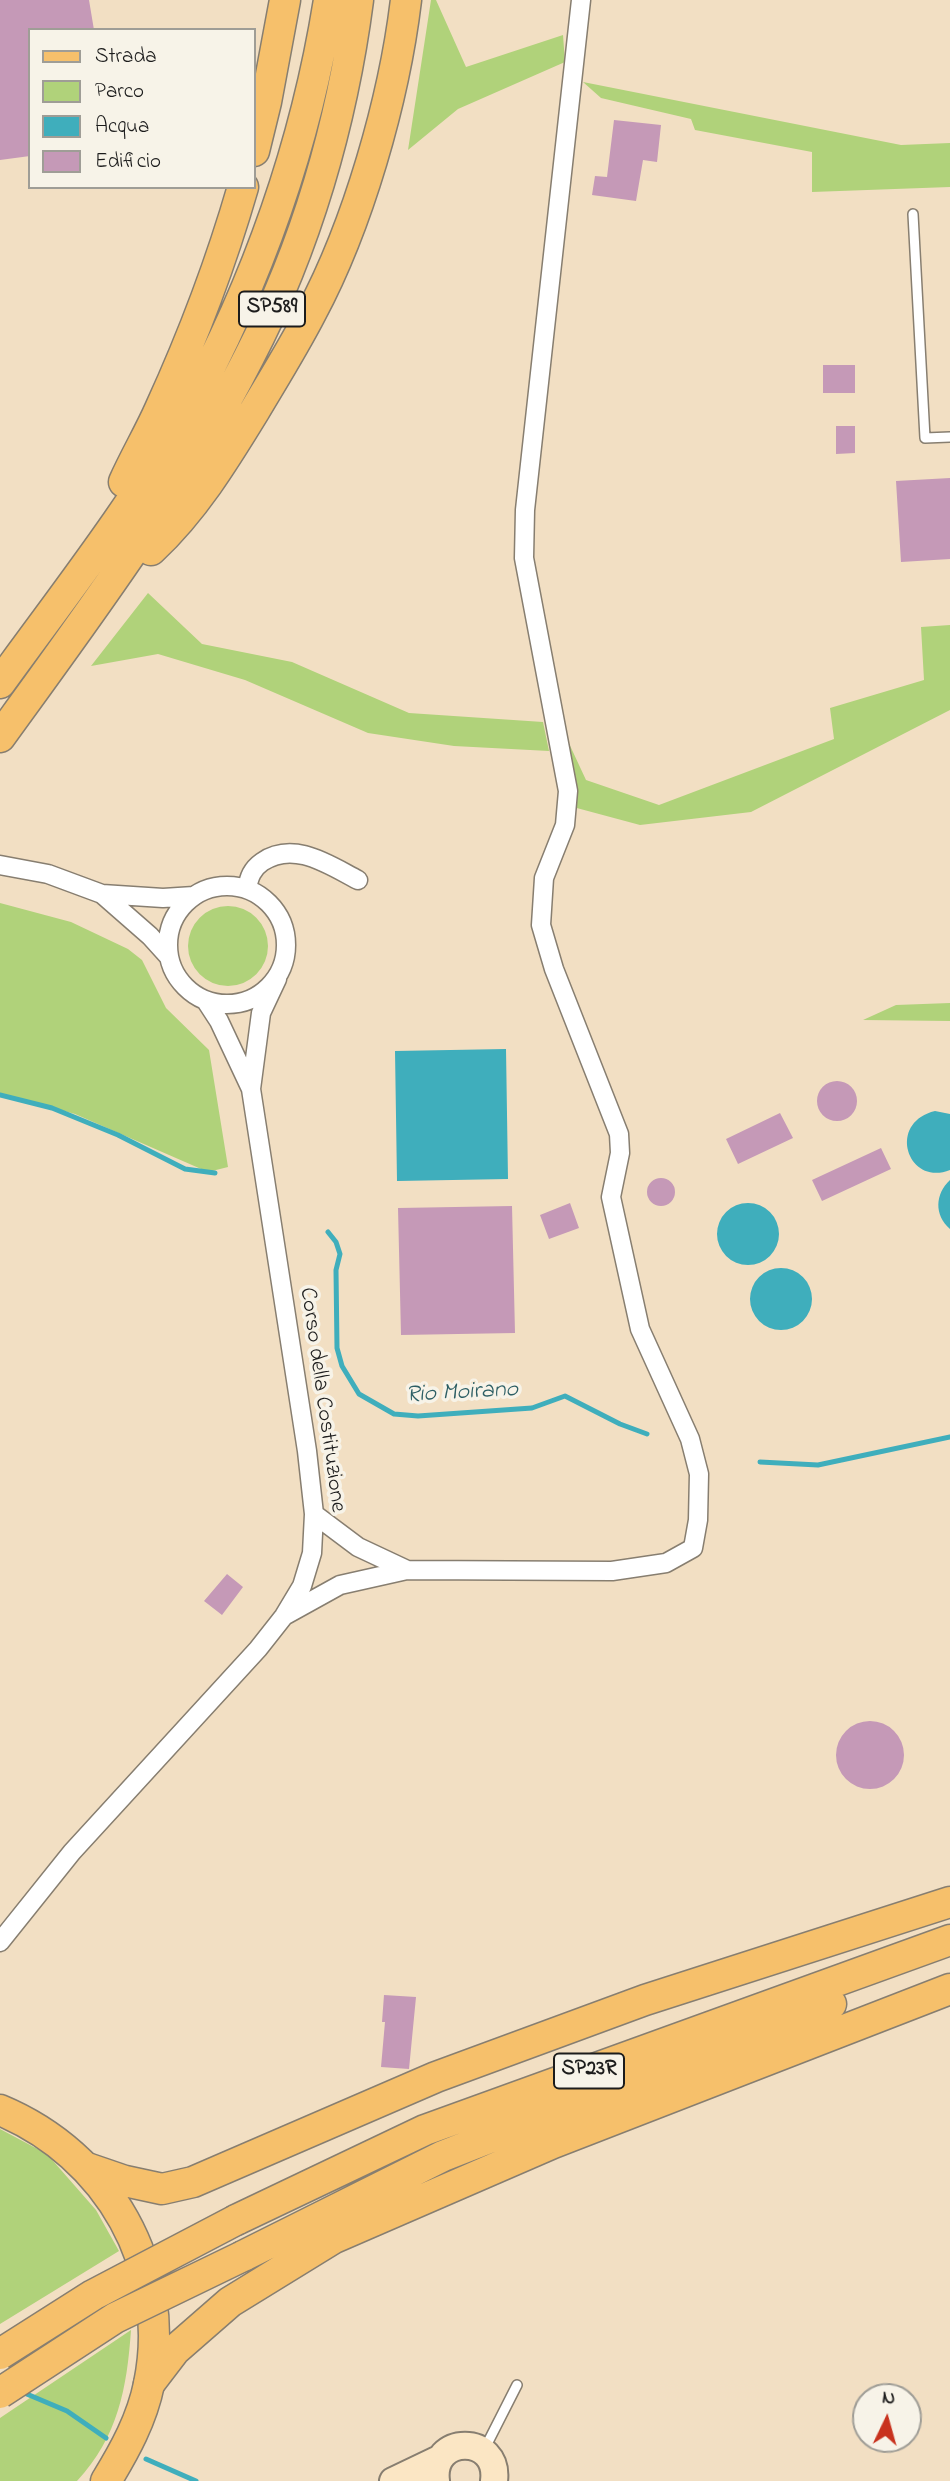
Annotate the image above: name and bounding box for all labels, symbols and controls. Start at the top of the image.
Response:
legend [28,28,256,189]
text: Strada [95,42,157,72]
text: Parco [95,77,144,107]
text: Acqua [95,112,149,142]
text: Edificio [95,147,161,177]
road number: SP589 [239,292,305,326]
street label: Corso della Costituzione [292,1286,350,1514]
water label: Rio Moirano [405,1377,519,1411]
road number: SP23R [554,2054,624,2088]
north arrow [852,2383,922,2453]
text: N [881,2385,896,2413]

